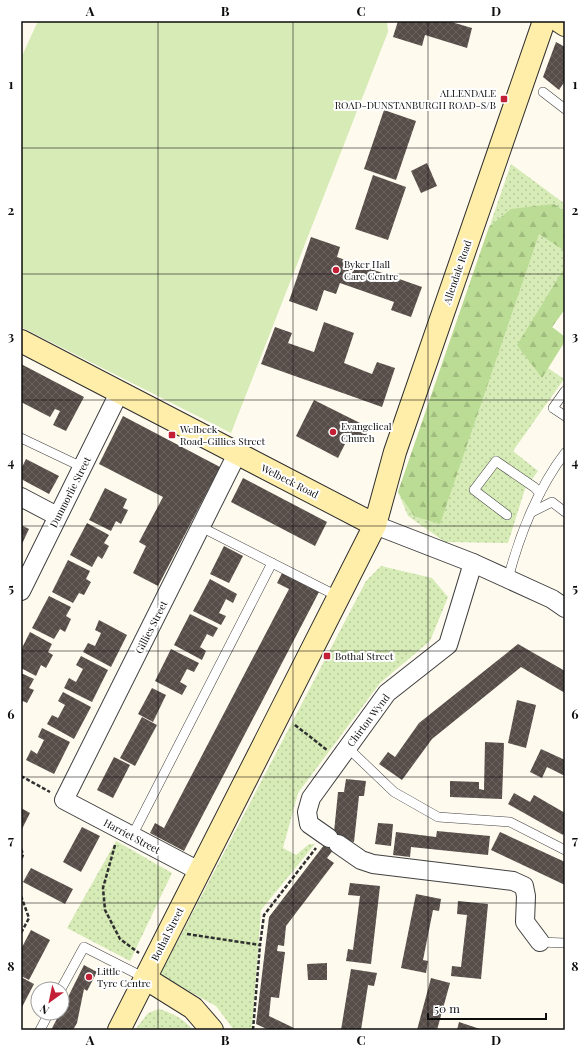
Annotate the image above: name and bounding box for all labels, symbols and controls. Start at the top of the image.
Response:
text: A [85,2,95,19]
text: B [221,2,230,19]
text: C [356,2,366,19]
text: D [491,2,501,19]
text: 1 [9,75,14,92]
text: 1 [573,75,578,92]
place label: ALLENDALE ROAD-DUNSTANBURGH ROAD-S/B [335,86,496,112]
marker: ALLENDALE ROAD-DUNSTANBURGH ROAD-S/B [499,94,509,104]
text: 2 [8,201,15,218]
text: 2 [572,201,579,218]
street label: Allendale Road [439,238,475,307]
place label: Byker Hall Care Centre [344,257,398,283]
marker: Byker Hall Care Centre [331,265,341,275]
text: 3 [8,327,14,344]
text: 3 [572,327,578,344]
place label: Evangelical Church [341,419,392,445]
place label: Welbeck Road-Gillies Street [179,422,266,448]
marker: Evangelical Church [328,427,338,437]
marker: Welbeck Road-Gillies Street [167,430,177,440]
text: 4 [8,453,15,470]
text: 4 [572,453,579,470]
street label: Dunmorlie Street [46,454,94,530]
street label: Welbeck Road [258,460,321,501]
text: 5 [8,579,14,596]
text: 5 [572,579,578,596]
street label: Gillies Street [132,598,170,656]
place label: Bothal Street [335,649,394,663]
marker: Bothal Street [322,651,332,661]
street label: Chirton Wynd [343,690,393,749]
text: 6 [7,705,15,722]
text: 6 [571,705,579,722]
street label: Harriet Street [101,815,163,857]
text: 7 [8,831,14,848]
text: 7 [572,831,578,848]
street label: Bothal Street [148,904,187,963]
text: 8 [7,957,15,974]
text: 8 [571,957,579,974]
place label: Little Tyre Centre [97,964,151,990]
marker: Little Tyre Centre [84,972,94,982]
north arrow [30,981,70,1021]
scale bar [428,995,546,1021]
text: 50 m [434,1000,460,1016]
text: N [37,1001,52,1018]
text: A [85,1031,95,1048]
text: B [221,1031,230,1048]
text: C [356,1031,366,1048]
text: D [491,1031,501,1048]

